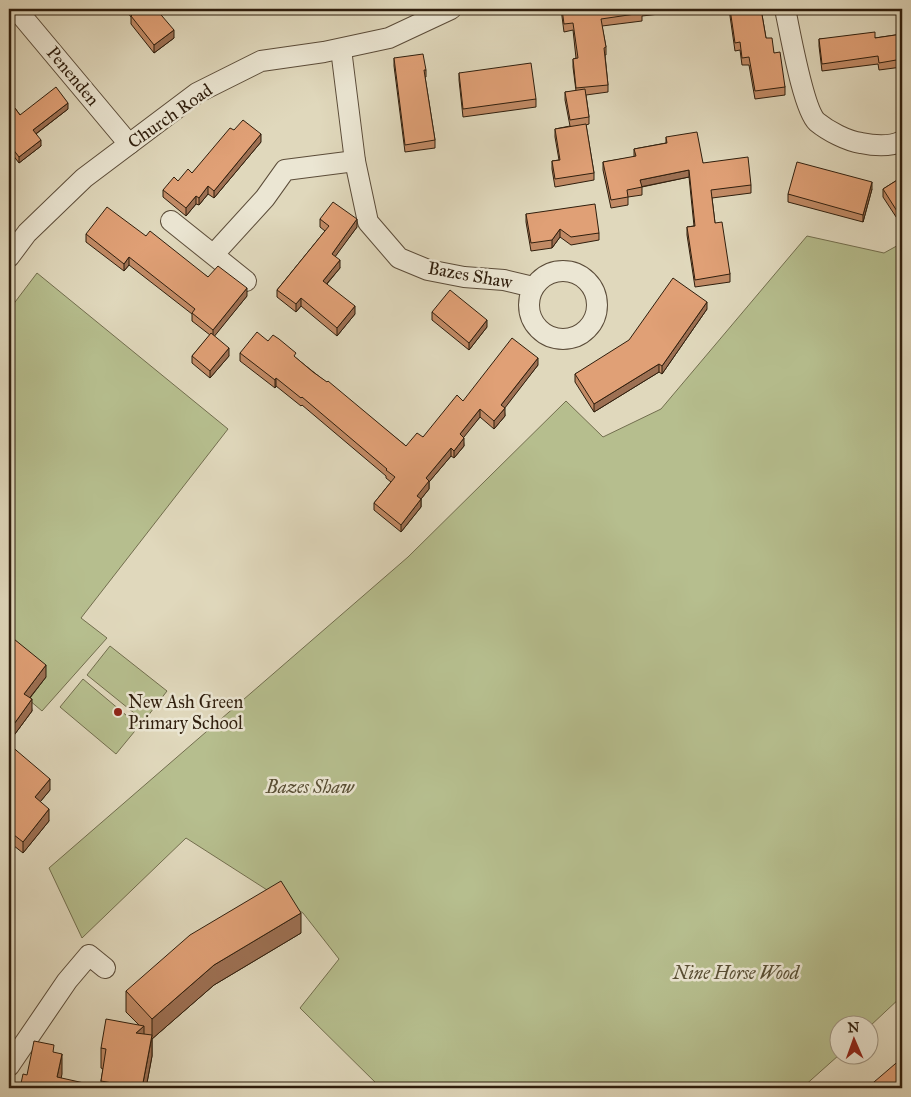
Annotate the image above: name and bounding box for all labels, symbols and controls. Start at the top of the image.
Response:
street label: Penenden [42,42,104,110]
street label: Church Road [123,79,217,153]
street label: Bazes Shaw [426,257,514,293]
place label: New Ash Green Primary School [128,691,243,734]
marker: New Ash Green Primary School [112,706,124,718]
park label: Bazes Shaw [265,776,355,798]
park label: Nine Horse Wood [672,962,801,984]
north arrow [828,1014,878,1064]
text: N [847,1019,860,1036]

